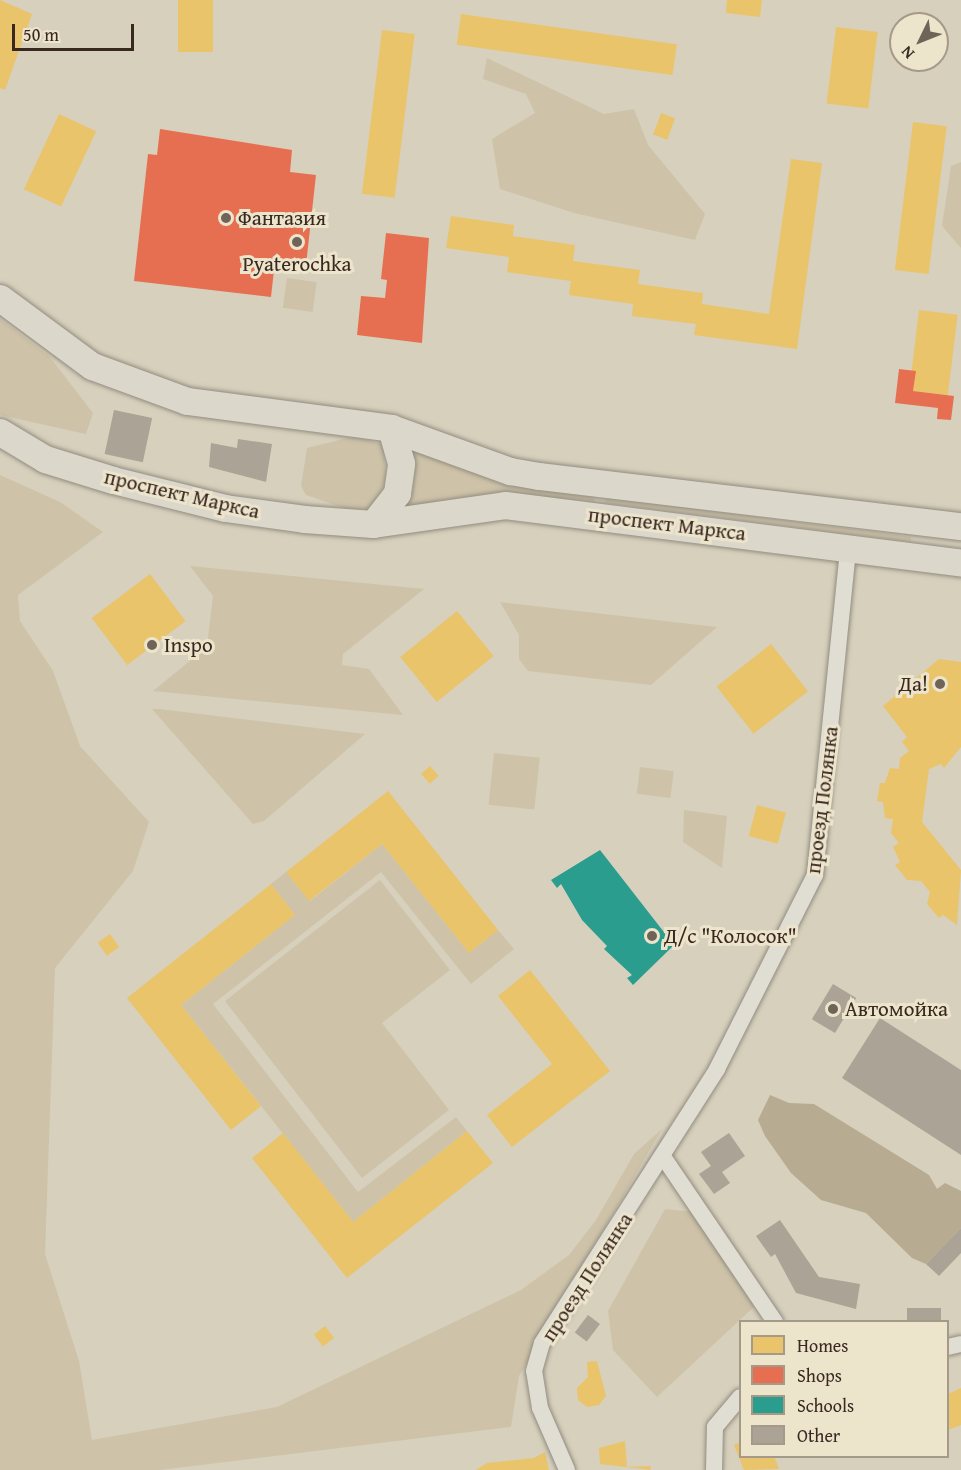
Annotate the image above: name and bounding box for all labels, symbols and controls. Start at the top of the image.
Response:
scale bar [15,12,136,50]
north arrow [889,12,949,72]
text: 50 m [23,21,59,48]
text: N [895,41,920,65]
place label: Фантазия [238,205,326,231]
marker: Фантазия [219,211,233,225]
marker: Pyaterochka [290,235,304,249]
place label: Pyaterochka [242,251,352,277]
street label: проспект Маркса [102,464,262,524]
street label: проспект Маркса [587,502,747,546]
place label: Inspo [164,632,213,658]
marker: Inspo [145,638,159,652]
place label: Да! [899,671,928,697]
marker: Да! [933,677,947,691]
street label: проезд Полянка [800,725,844,875]
place label: Д/с "Колосок" [664,923,797,949]
marker: Д/с "Колосок" [645,929,659,943]
place label: Автомойка [845,996,948,1022]
marker: Автомойка [826,1002,840,1016]
street label: проезд Полянка [536,1208,638,1346]
legend [739,1320,949,1458]
text: Homes [797,1332,848,1359]
text: Shops [797,1362,842,1389]
text: Schools [797,1392,854,1419]
text: Other [797,1422,840,1449]

